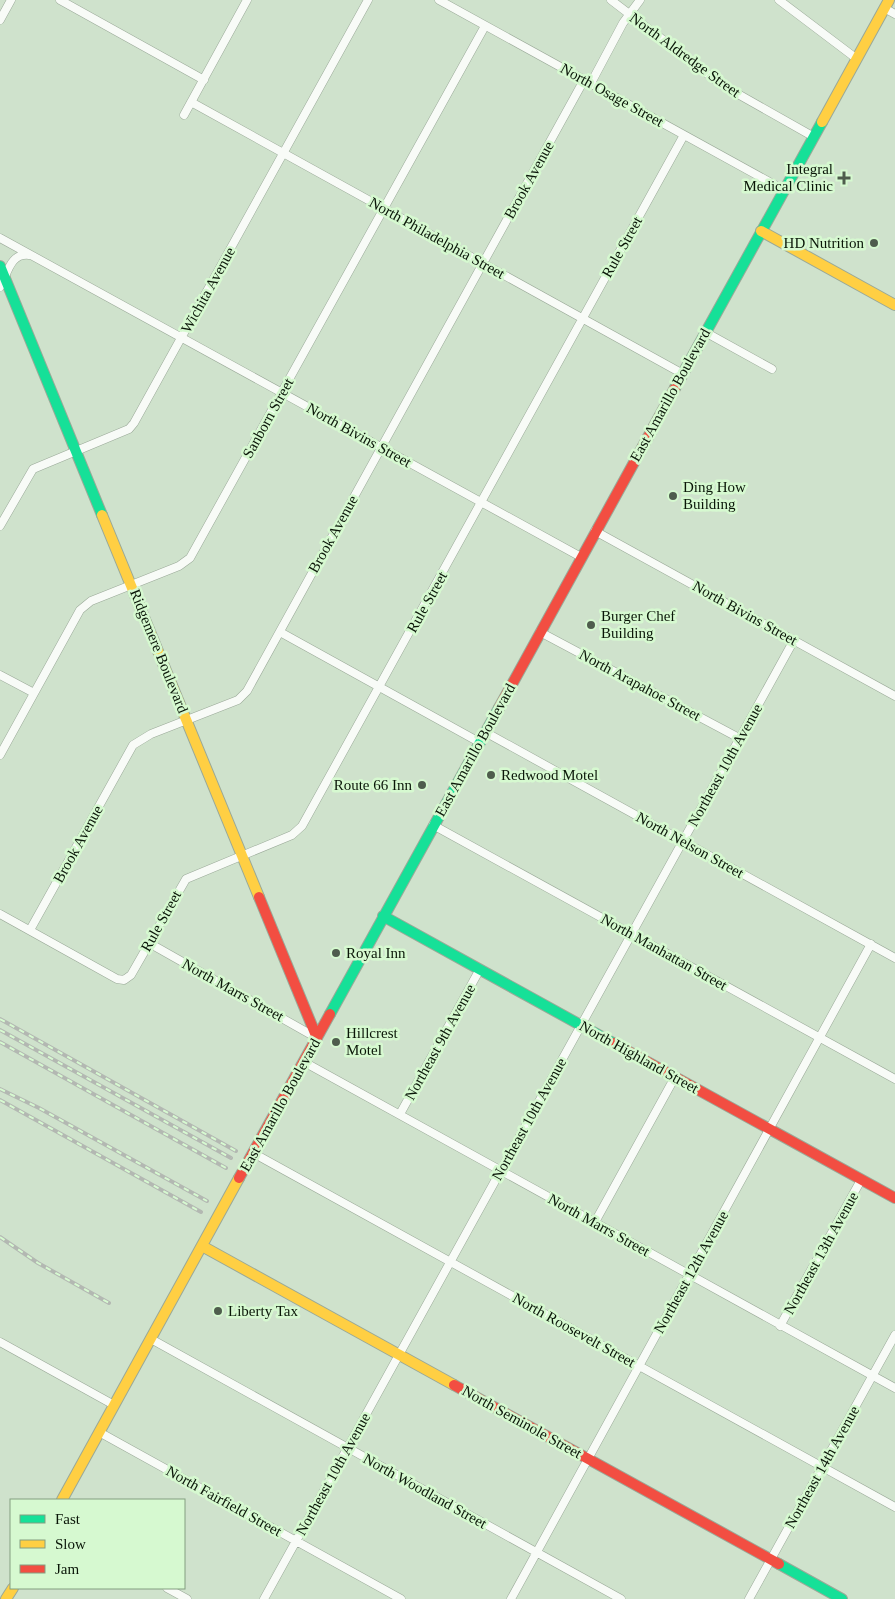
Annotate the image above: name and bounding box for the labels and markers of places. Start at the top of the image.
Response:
place label: Integral Medical Clinic [743,161,833,194]
marker: Integral Medical Clinic [837,171,851,185]
place label: HD Nutrition [784,235,864,251]
marker: HD Nutrition [868,237,880,249]
place label: Ding How Building [683,479,746,512]
marker: Ding How Building [667,490,679,502]
place label: Burger Chef Building [601,608,675,641]
marker: Burger Chef Building [585,619,597,631]
place label: Redwood Motel [501,767,598,783]
marker: Redwood Motel [485,769,497,781]
place label: Route 66 Inn [334,777,412,793]
marker: Route 66 Inn [416,779,428,791]
place label: Royal Inn [346,945,406,961]
marker: Royal Inn [330,947,342,959]
place label: Hillcrest Motel [346,1025,398,1058]
marker: Hillcrest Motel [330,1036,342,1048]
place label: Liberty Tax [228,1303,298,1319]
marker: Liberty Tax [212,1305,224,1317]

